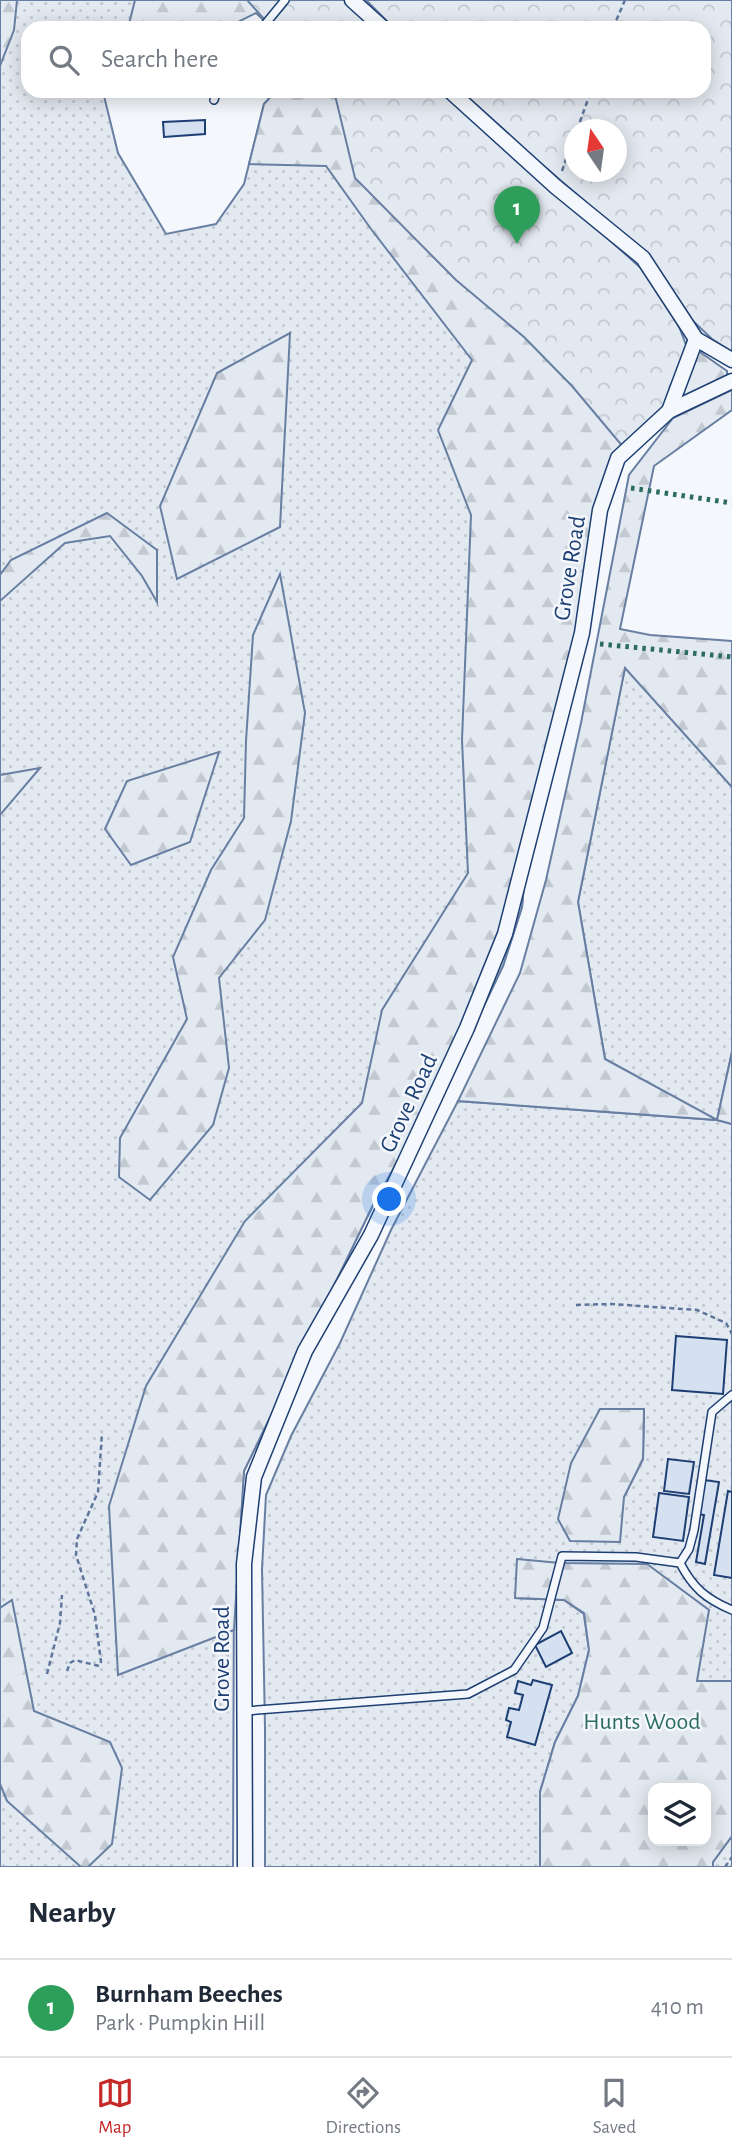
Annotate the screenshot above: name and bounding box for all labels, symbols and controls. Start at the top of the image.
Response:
search box [21,21,711,98]
icon: search [45,41,83,79]
text: Search here [101,46,219,72]
north arrow [564,119,627,182]
pin: 1 [494,186,540,244]
street label: Grove Road [550,514,590,622]
street label: Grove Road [376,1050,442,1156]
your location [372,1182,406,1216]
street label: Grove Road [210,1606,234,1712]
park label: Hunts Wood [583,1710,701,1734]
map controls [648,1783,711,1846]
button: layers [648,1783,711,1846]
text: Nearby [28,1898,116,1928]
text: Burnham Beeches [95,1981,283,2007]
text: 1 [47,1996,55,2019]
text: 410 m [651,1996,704,2019]
text: Park · Pumpkin Hill [95,2012,265,2035]
tab: Map [96,2074,134,2139]
tab: Directions [325,2074,401,2139]
tab: Saved [593,2074,636,2139]

